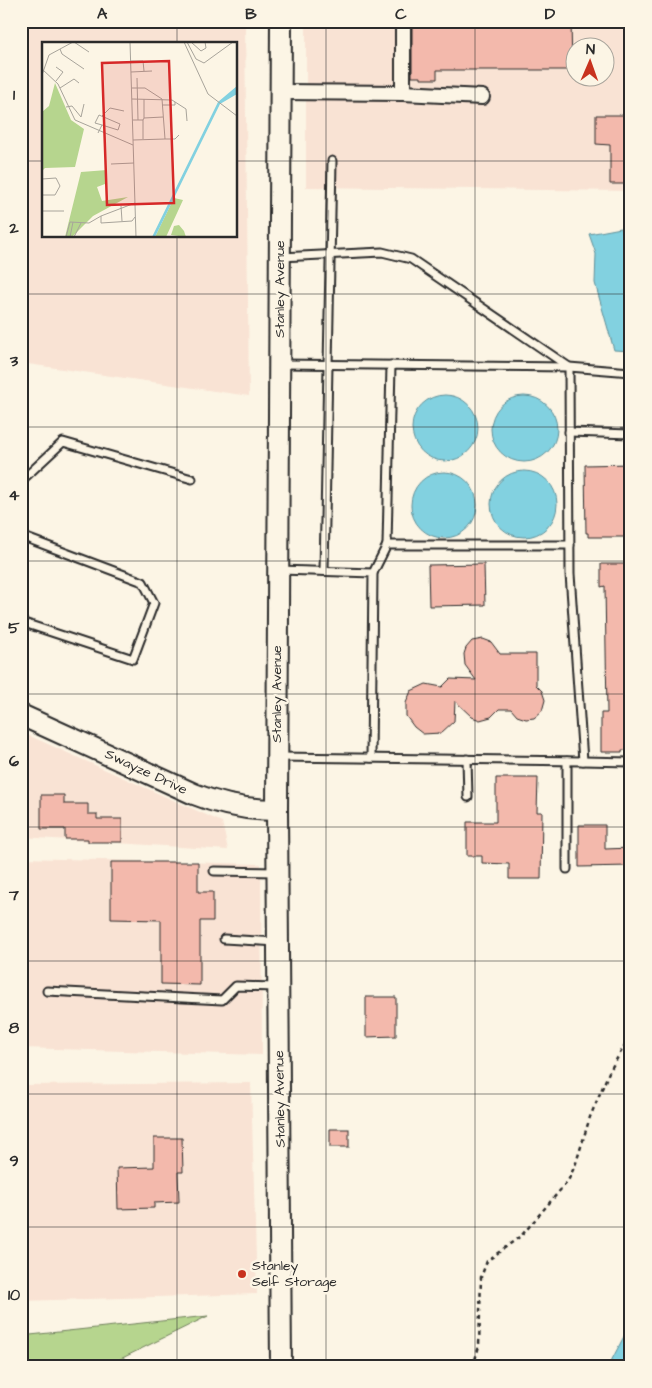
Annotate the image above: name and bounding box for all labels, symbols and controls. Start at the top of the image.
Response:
text: A [97,3,108,25]
text: B [245,3,257,25]
text: C [395,3,407,25]
text: D [545,3,556,25]
north arrow [564,38,614,88]
text: N [586,40,595,60]
inset map [42,42,238,238]
text: 1 [13,84,16,106]
text: 2 [8,217,19,239]
street label: Stanley Avenue [270,240,290,338]
text: 3 [9,350,19,372]
text: 4 [9,484,20,506]
text: 5 [8,617,20,639]
street label: Stanley Avenue [267,645,287,743]
street label: Swayze Drive [101,744,191,800]
text: 6 [9,750,19,772]
text: 7 [8,884,19,906]
text: 8 [9,1017,20,1039]
street label: Stanley Avenue [269,1050,291,1148]
text: 9 [9,1150,19,1172]
place label: Stanley Self Storage [252,1256,337,1292]
marker: Stanley Self Storage [236,1268,248,1280]
text: 10 [8,1284,20,1306]

